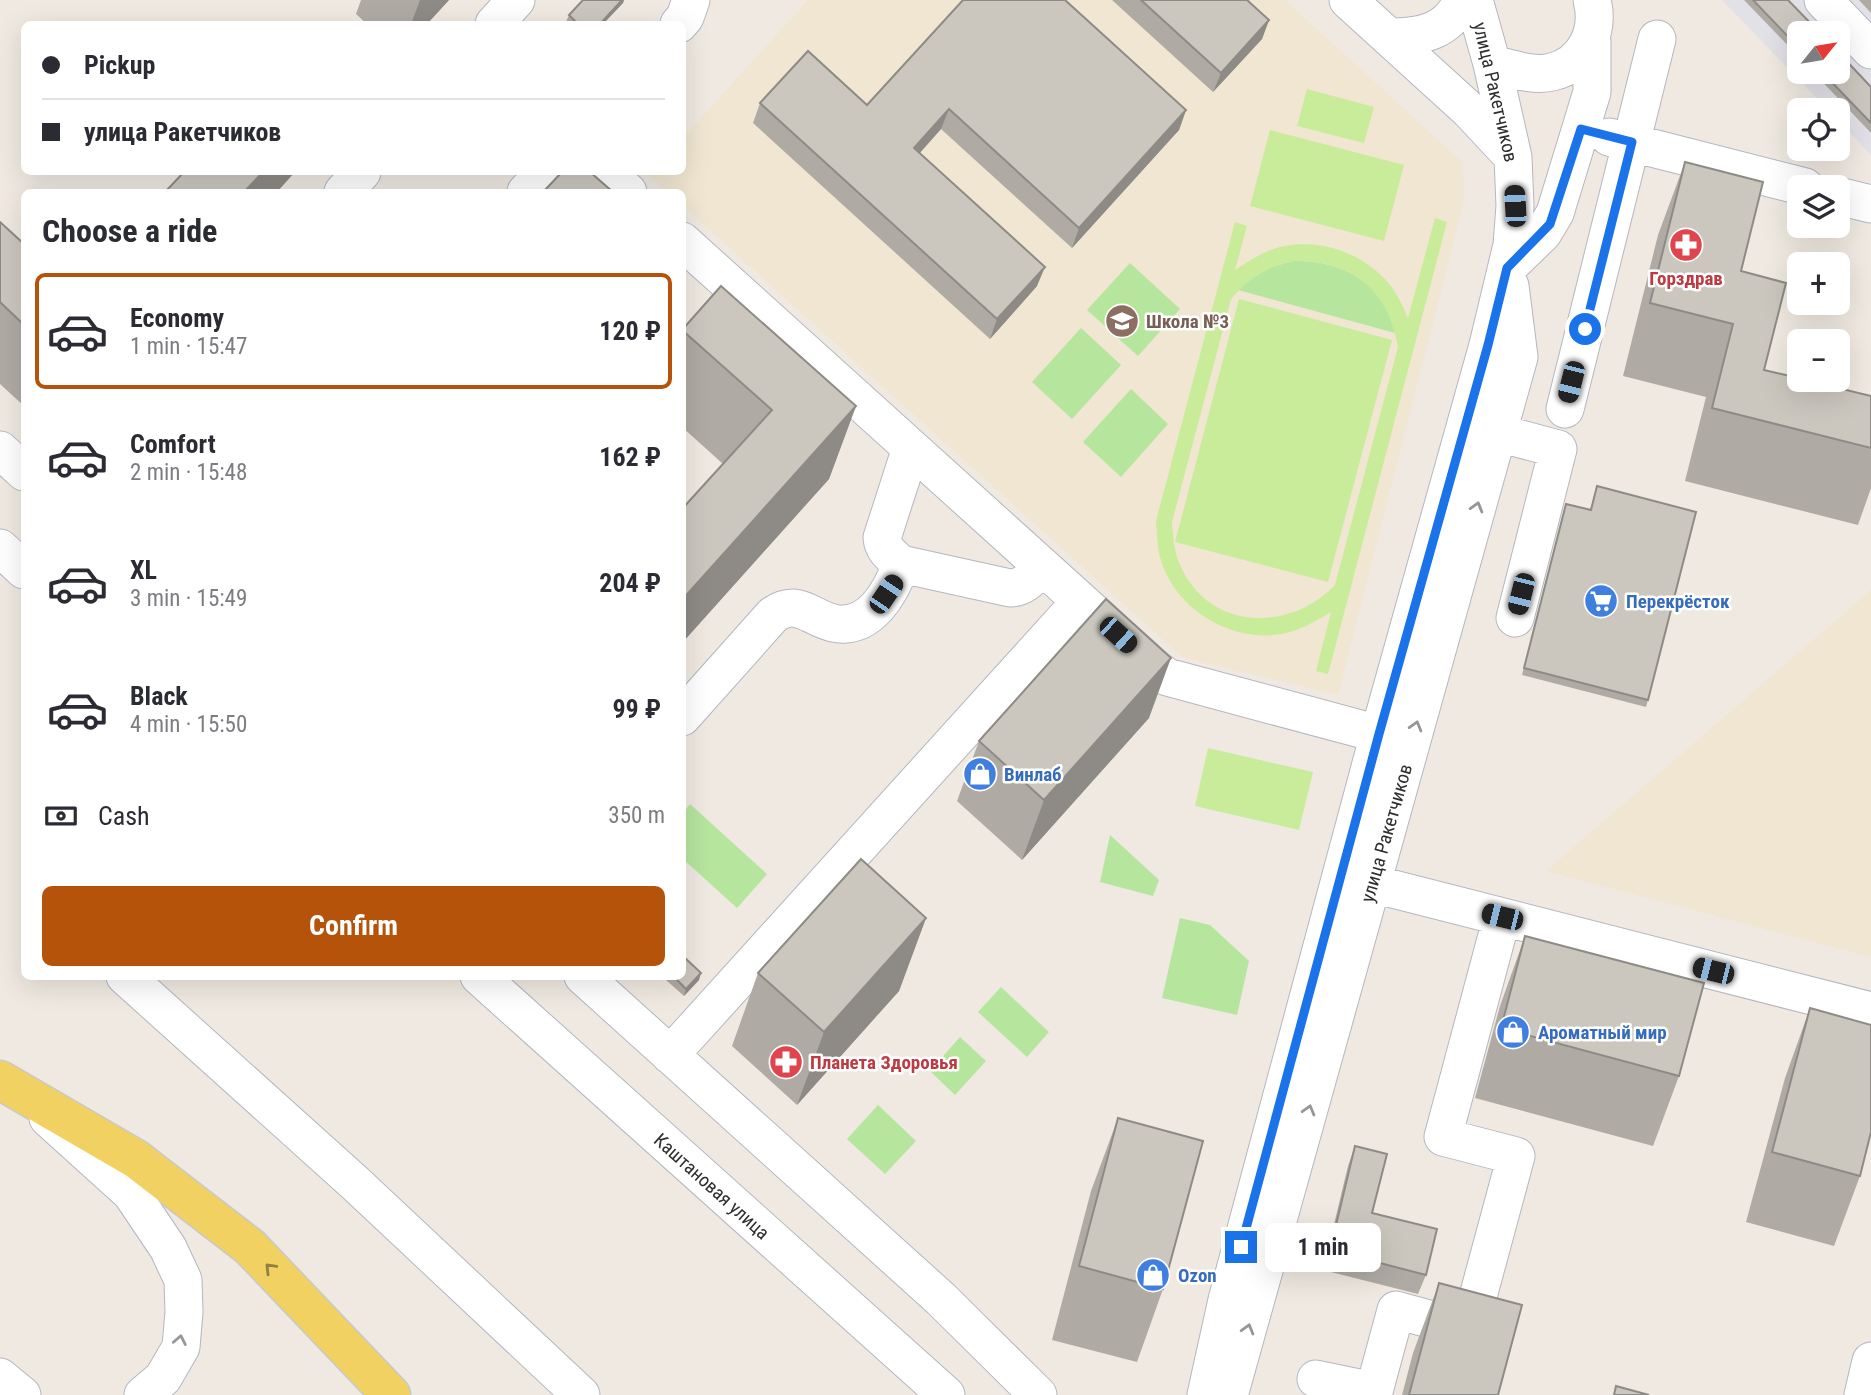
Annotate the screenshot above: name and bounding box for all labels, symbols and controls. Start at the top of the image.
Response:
street label: улица Ракетчиков [1468,20,1523,164]
north arrow [1787,21,1850,84]
map controls [1787,21,1850,392]
text: Pickup [84,50,155,80]
button: locate [1787,98,1850,161]
text: улица Ракетчиков [84,117,281,147]
button: layers [1787,175,1850,238]
car [1504,184,1527,228]
text: Choose a ride [42,212,217,250]
pharmacy icon: Горздрав [1667,226,1705,264]
button: + [1787,252,1850,315]
place label: Горздрав [1649,267,1723,290]
icon: car [46,300,109,363]
school or university icon: Школа №3 [1103,302,1141,340]
text: Economy [130,303,224,333]
place label: Школа №3 [1146,310,1229,333]
route start [1569,313,1601,345]
text: 120 ₽ [599,316,661,346]
button: − [1787,329,1850,392]
text: 1 min · 15:47 [130,333,247,360]
car [1556,359,1587,405]
icon: car [46,426,109,489]
text: Comfort [130,429,216,459]
text: 162 ₽ [599,442,661,472]
text: 2 min · 15:48 [130,459,247,486]
one-way arrow [1469,501,1484,513]
icon: car [46,552,109,615]
text: XL [130,555,157,585]
text: 204 ₽ [599,568,661,598]
car [866,571,907,617]
car [1506,571,1537,617]
supermarket icon: Перекрёсток [1582,582,1620,620]
text: 3 min · 15:49 [130,585,247,612]
place label: Перекрёсток [1626,590,1730,613]
car [1096,613,1141,657]
icon: car [46,678,109,741]
text: Black [130,681,188,711]
text: 99 ₽ [612,694,661,724]
text: 4 min · 15:50 [130,711,247,738]
one-way arrow [1408,720,1423,732]
shop icon: Винлаб [961,755,999,793]
street label: улица Ракетчиков [1356,761,1417,905]
place label: Винлаб [1004,763,1062,786]
icon: cash [42,797,80,835]
text: Cash [98,801,150,831]
text: 350 m [608,802,665,829]
button: Confirm [42,886,665,966]
car [1480,902,1525,932]
car [1691,956,1736,986]
shop icon: Ароматный мир [1494,1013,1532,1051]
place label: Ароматный мир [1538,1021,1667,1044]
pharmacy icon: Планета Здоровья [767,1043,805,1081]
place label: Планета Здоровья [810,1051,958,1074]
one-way arrow [1301,1104,1315,1116]
street label: Каштановая улица [649,1128,774,1244]
callout: 1 min [1266,1222,1381,1272]
route end [1225,1231,1257,1263]
text: 1 min [1297,1234,1349,1261]
shop icon: Ozon [1134,1256,1172,1294]
one-way arrow [266,1263,279,1276]
place label: Ozon [1178,1264,1217,1287]
one-way arrow [1239,1323,1254,1335]
one-way arrow [172,1334,187,1346]

